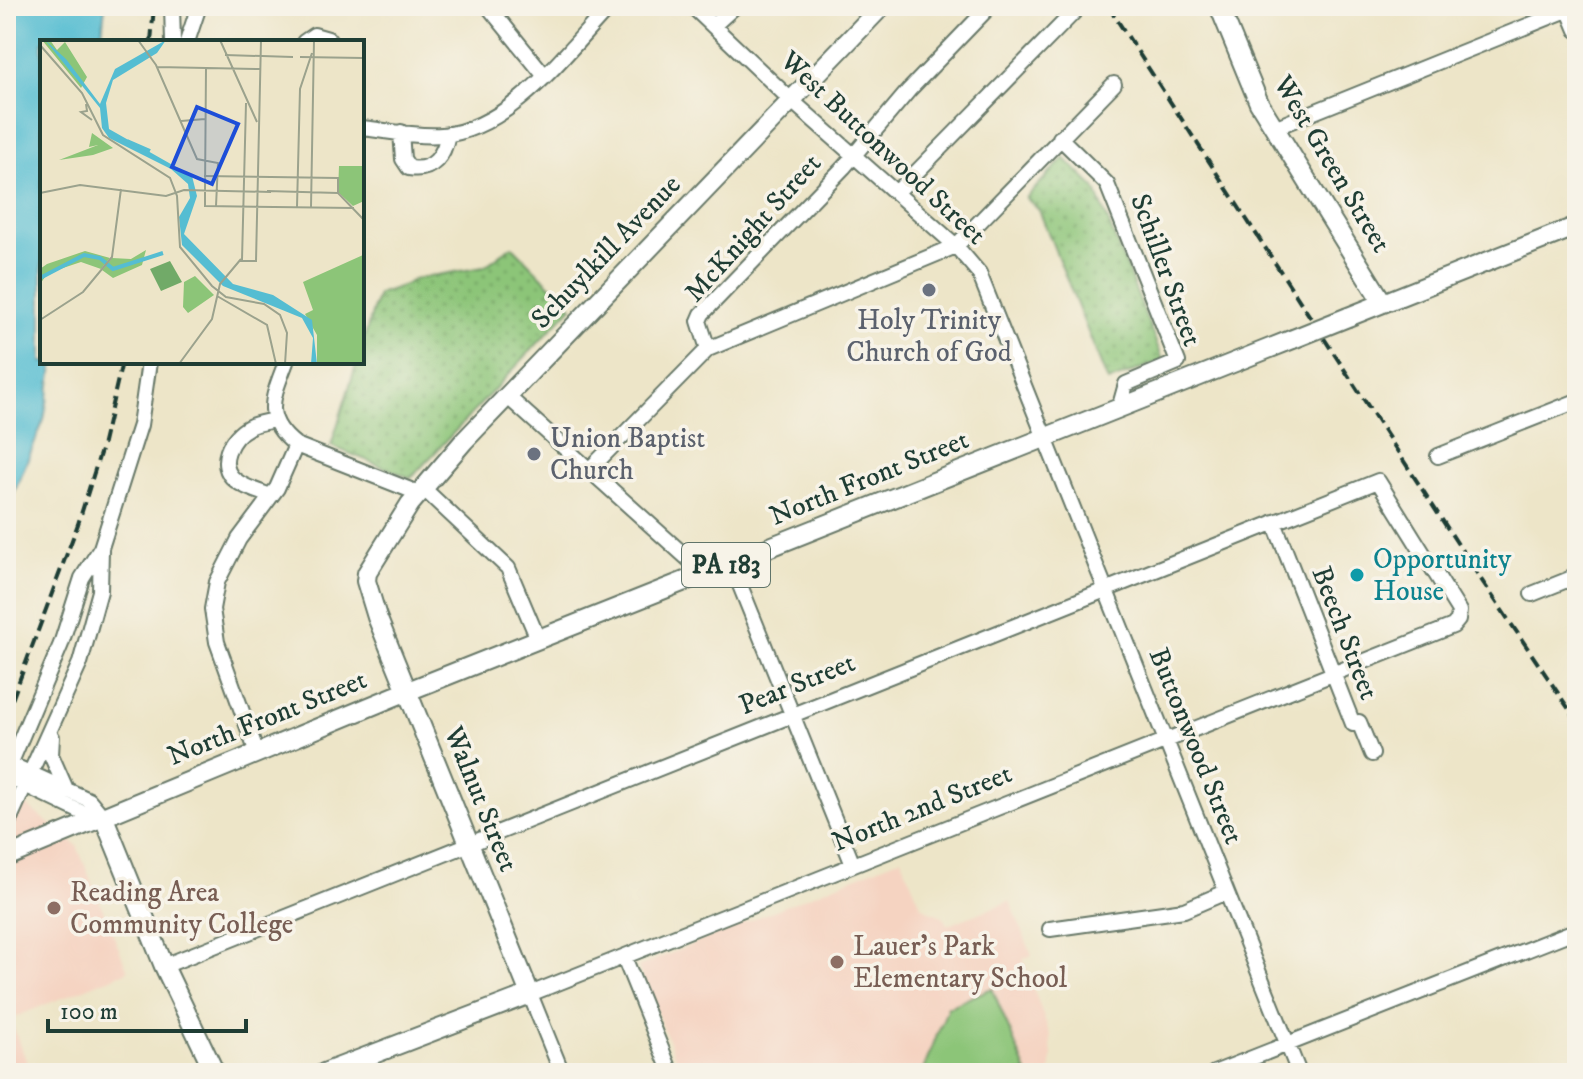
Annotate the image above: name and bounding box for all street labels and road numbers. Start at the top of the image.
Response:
street label: West Buttonwood Street [772,43,993,252]
street label: West Green Street [1265,68,1399,259]
street label: McKnight Street [677,146,829,310]
street label: Schuylkill Avenue [524,168,688,336]
street label: Schiller Street [1122,189,1210,351]
street label: North Front Street [764,422,974,534]
road number: PA 183 [682,543,770,587]
street label: Beech Street [1304,561,1386,705]
street label: Buttonwood Street [1141,643,1251,849]
street label: Pear Street [734,645,860,723]
street label: North Front Street [162,662,372,774]
street label: Walnut Street [436,720,526,877]
street label: North 2nd Street [827,756,1017,860]

